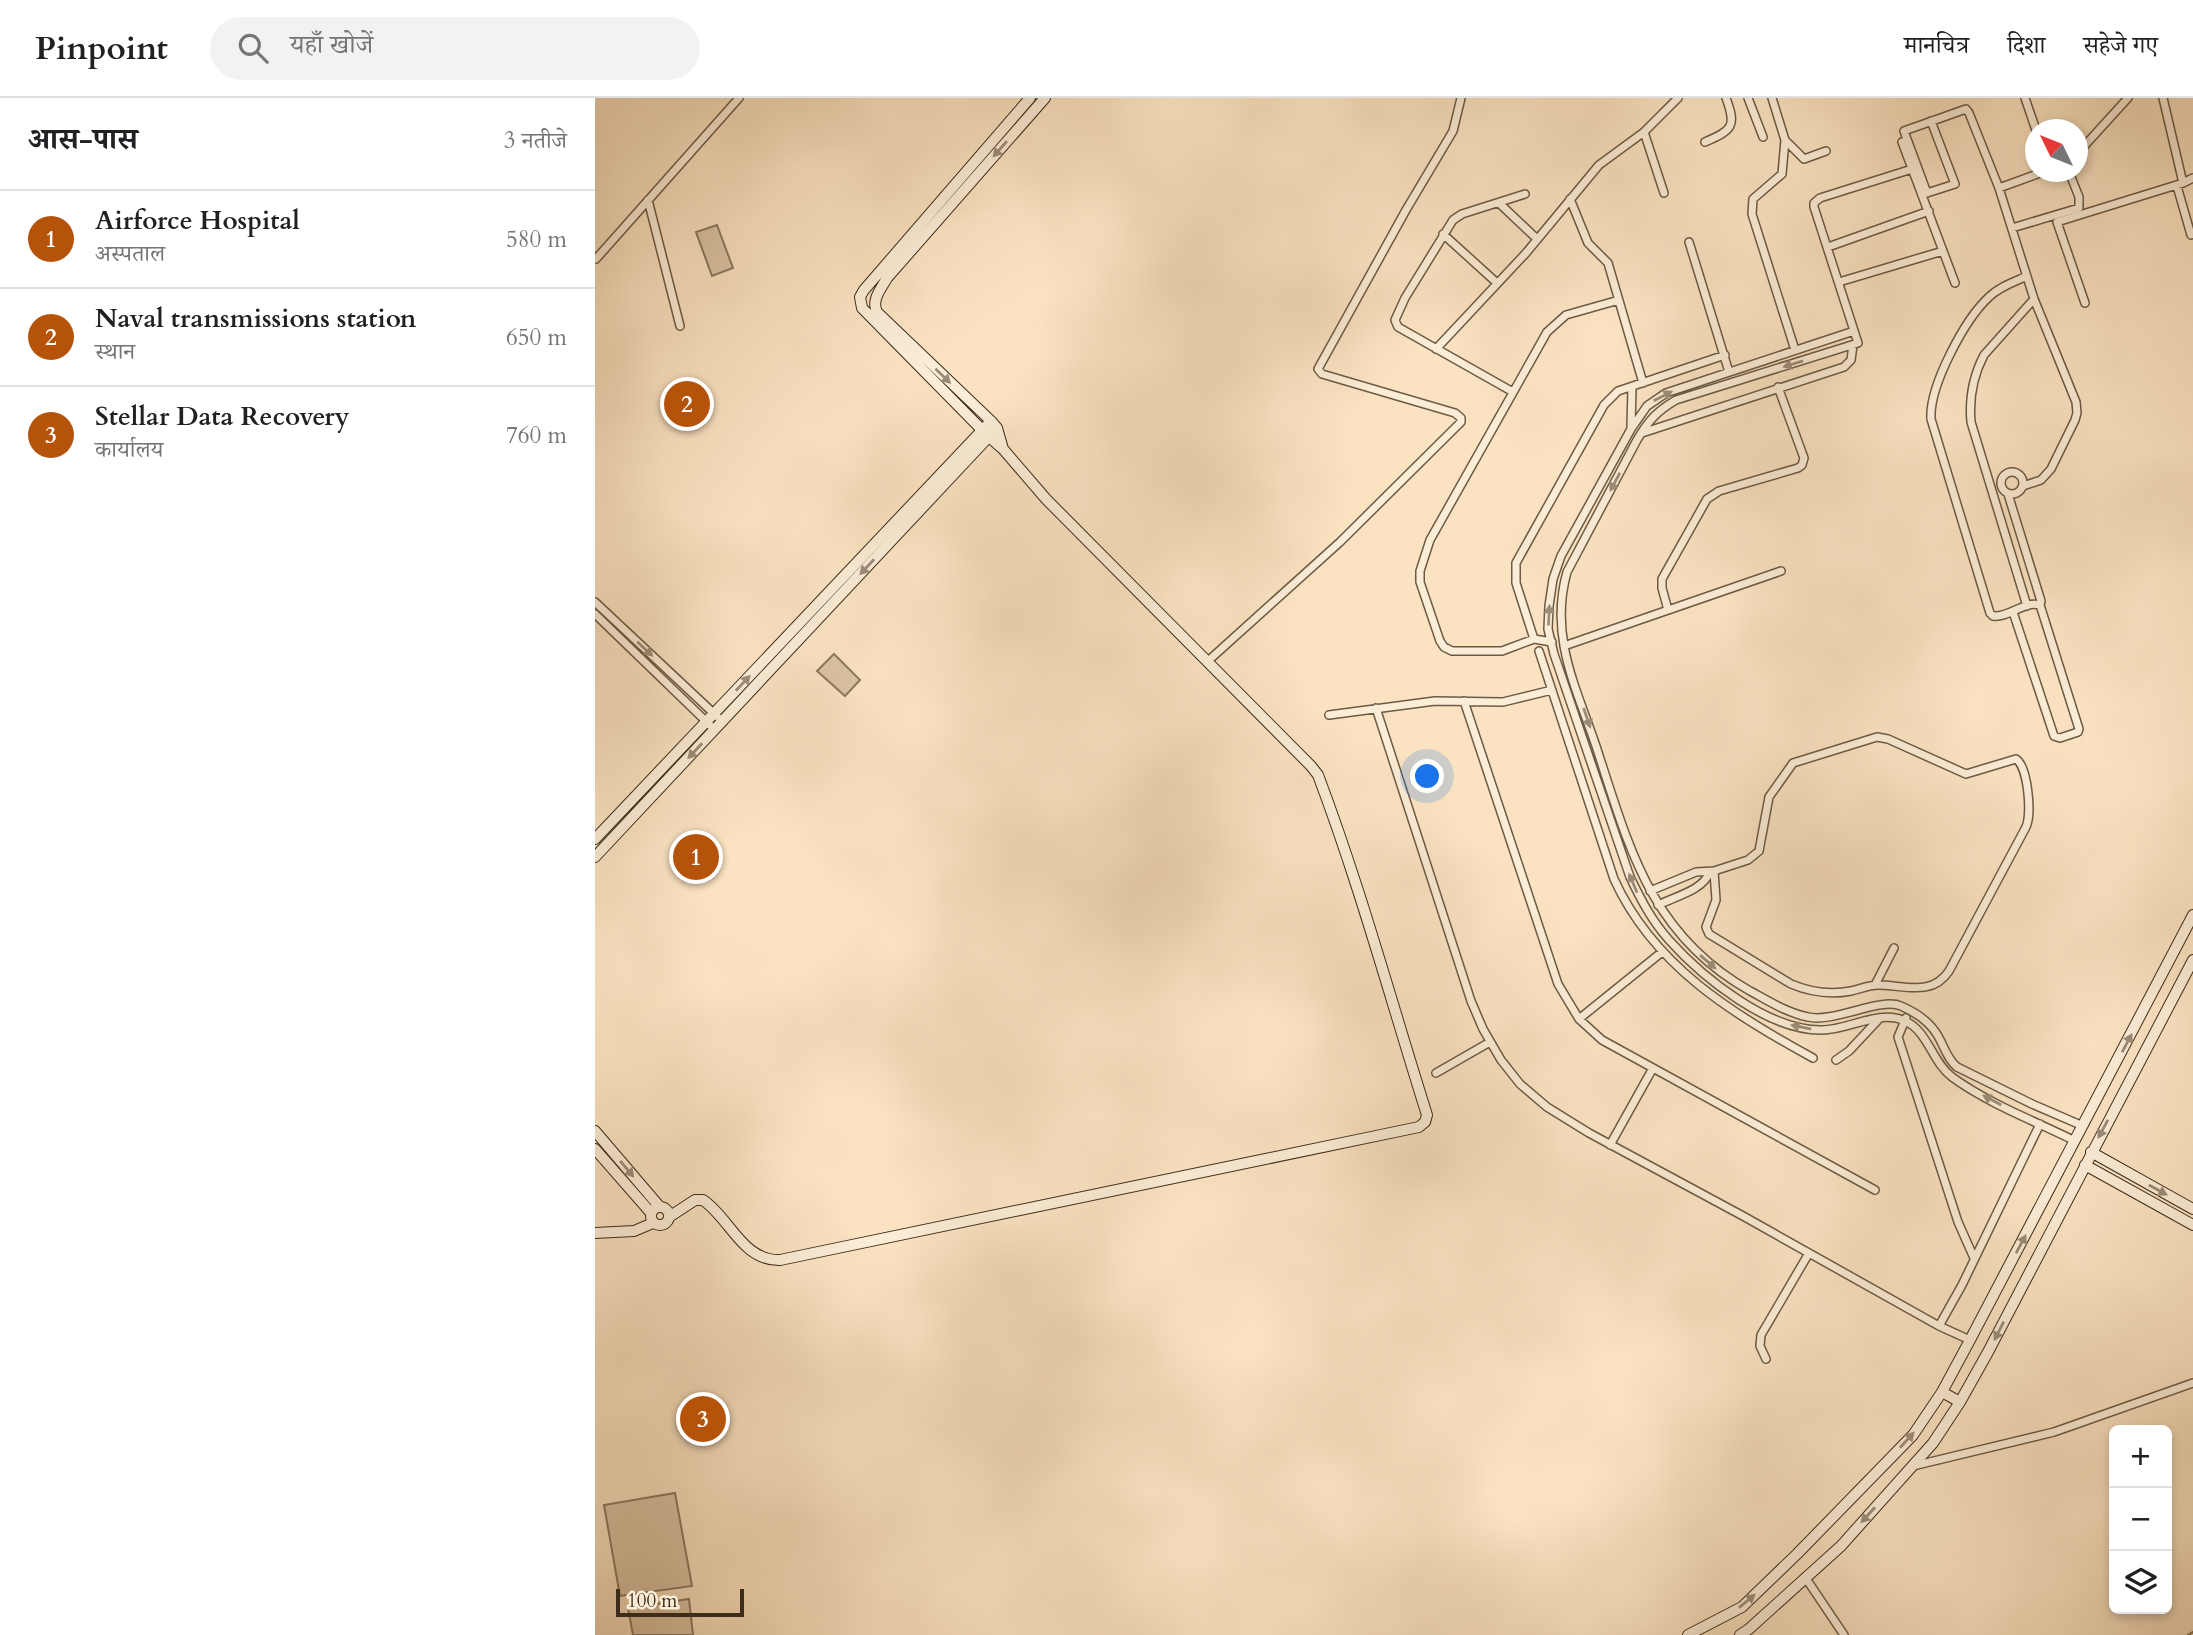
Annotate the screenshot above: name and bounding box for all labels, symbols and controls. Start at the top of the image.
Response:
search box [210,17,700,80]
text: Pinpoint [35,26,168,71]
text: यहाँ खोजें [290,27,373,62]
icon: search [234,29,272,67]
text: मानचित्र [1904,29,1969,62]
text: दिशा [2007,29,2045,62]
text: सहेजे गए [2083,29,2158,62]
text: आस-पास [28,119,138,160]
north arrow [2025,119,2088,182]
text: 3 नतीजे [504,125,567,156]
one-way arrow [993,141,1008,158]
text: Airforce Hospital [95,203,300,238]
text: 1 [45,224,57,255]
text: 580 m [506,224,567,255]
text: अस्पताल [95,238,165,269]
text: Naval transmissions station [95,301,416,336]
text: 2 [45,322,57,353]
text: 650 m [506,322,567,353]
text: स्थान [95,336,135,367]
one-way arrow [1782,359,1803,370]
one-way arrow [934,367,951,383]
pin: 2 [664,378,710,430]
one-way arrow [1653,391,1673,403]
text: Stellar Data Recovery [95,399,350,434]
text: 3 [45,420,57,451]
text: 760 m [506,420,567,451]
text: कार्यालय [95,434,163,465]
one-way arrow [1609,473,1621,493]
one-way arrow [859,558,875,576]
one-way arrow [1544,604,1555,626]
one-way arrow [636,641,654,657]
one-way arrow [735,675,751,692]
one-way arrow [1582,708,1593,729]
one-way arrow [687,743,703,760]
your location [1410,759,1444,793]
pin: 1 [673,831,719,883]
one-way arrow [1627,873,1639,893]
one-way arrow [1699,954,1717,970]
one-way arrow [1790,1022,1812,1033]
one-way arrow [2121,1033,2133,1053]
one-way arrow [1982,1094,2002,1106]
one-way arrow [2098,1119,2109,1139]
one-way arrow [619,1160,634,1177]
one-way arrow [2148,1184,2168,1196]
one-way arrow [2015,1234,2027,1254]
one-way arrow [1993,1321,2005,1341]
pin: 3 [680,1393,726,1445]
map controls [2109,1425,2172,1614]
button: + [2109,1425,2172,1488]
one-way arrow [1899,1431,1915,1449]
button: − [2109,1488,2172,1551]
one-way arrow [1860,1506,1876,1524]
button: layers [2109,1551,2172,1614]
scale bar [616,1586,744,1618]
text: 100 m [627,1588,677,1614]
one-way arrow [1737,1594,1755,1609]

